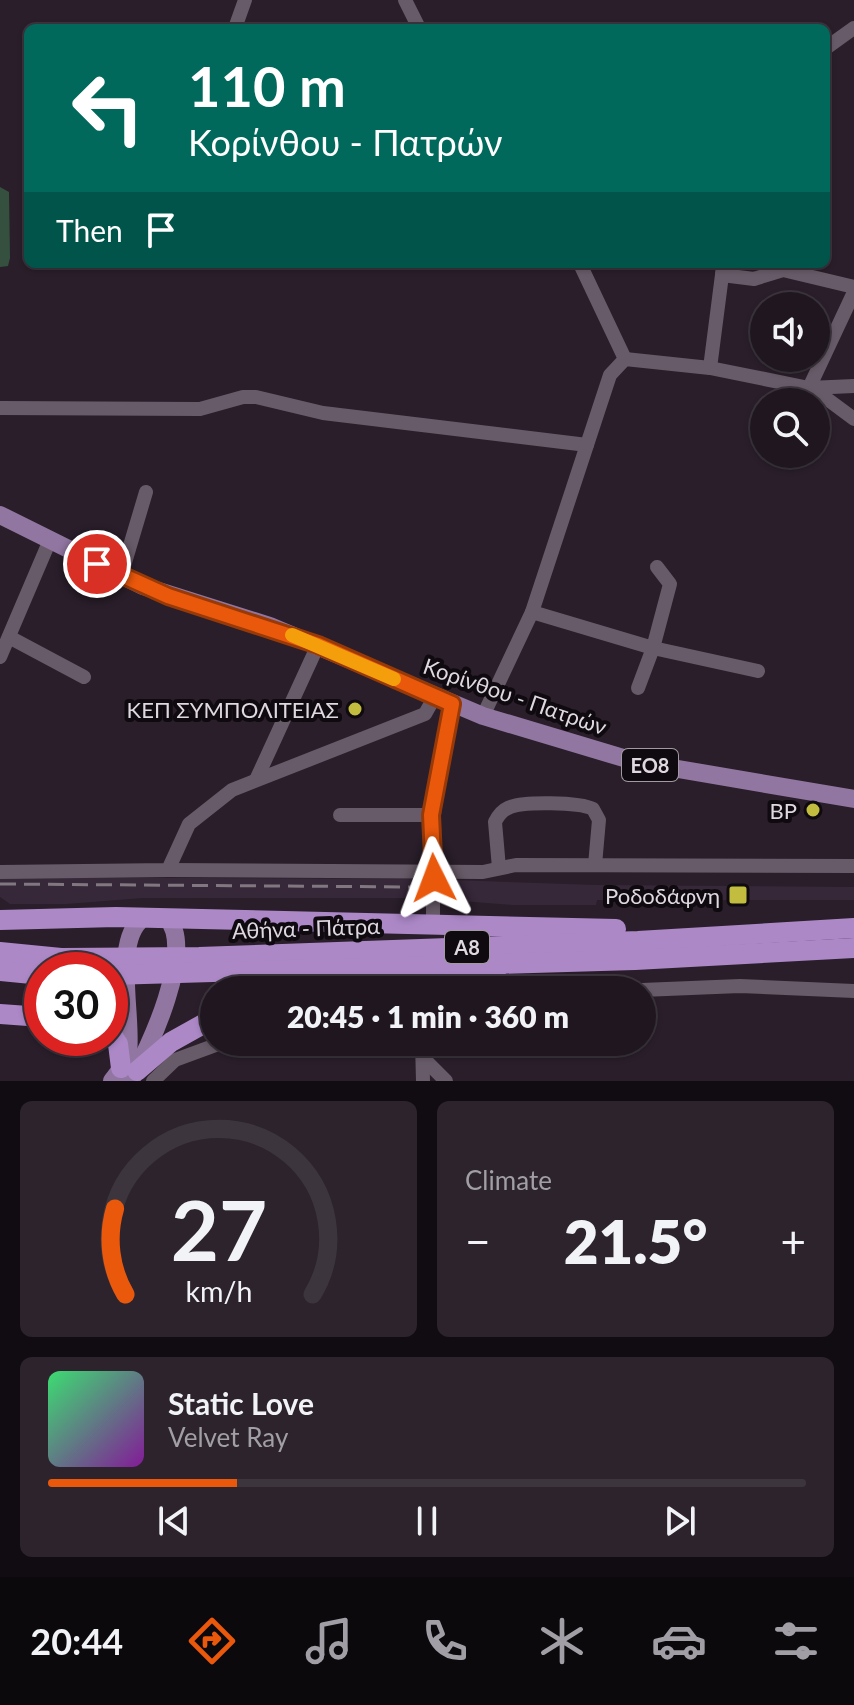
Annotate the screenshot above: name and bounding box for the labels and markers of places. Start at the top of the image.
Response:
pin [63,530,131,598]
place label: ΚΕΠ ΣΥΜΠΟΛΙΤΕΙΑΣ [127,696,339,723]
marker: ΚΕΠ ΣΥΜΠΟΛΙΤΕΙΑΣ [346,700,364,718]
place label: BP [770,797,797,824]
marker: BP [804,801,822,819]
place label: Ροδοδάφνη [605,882,720,909]
marker: Ροδοδάφνη [727,884,749,906]

